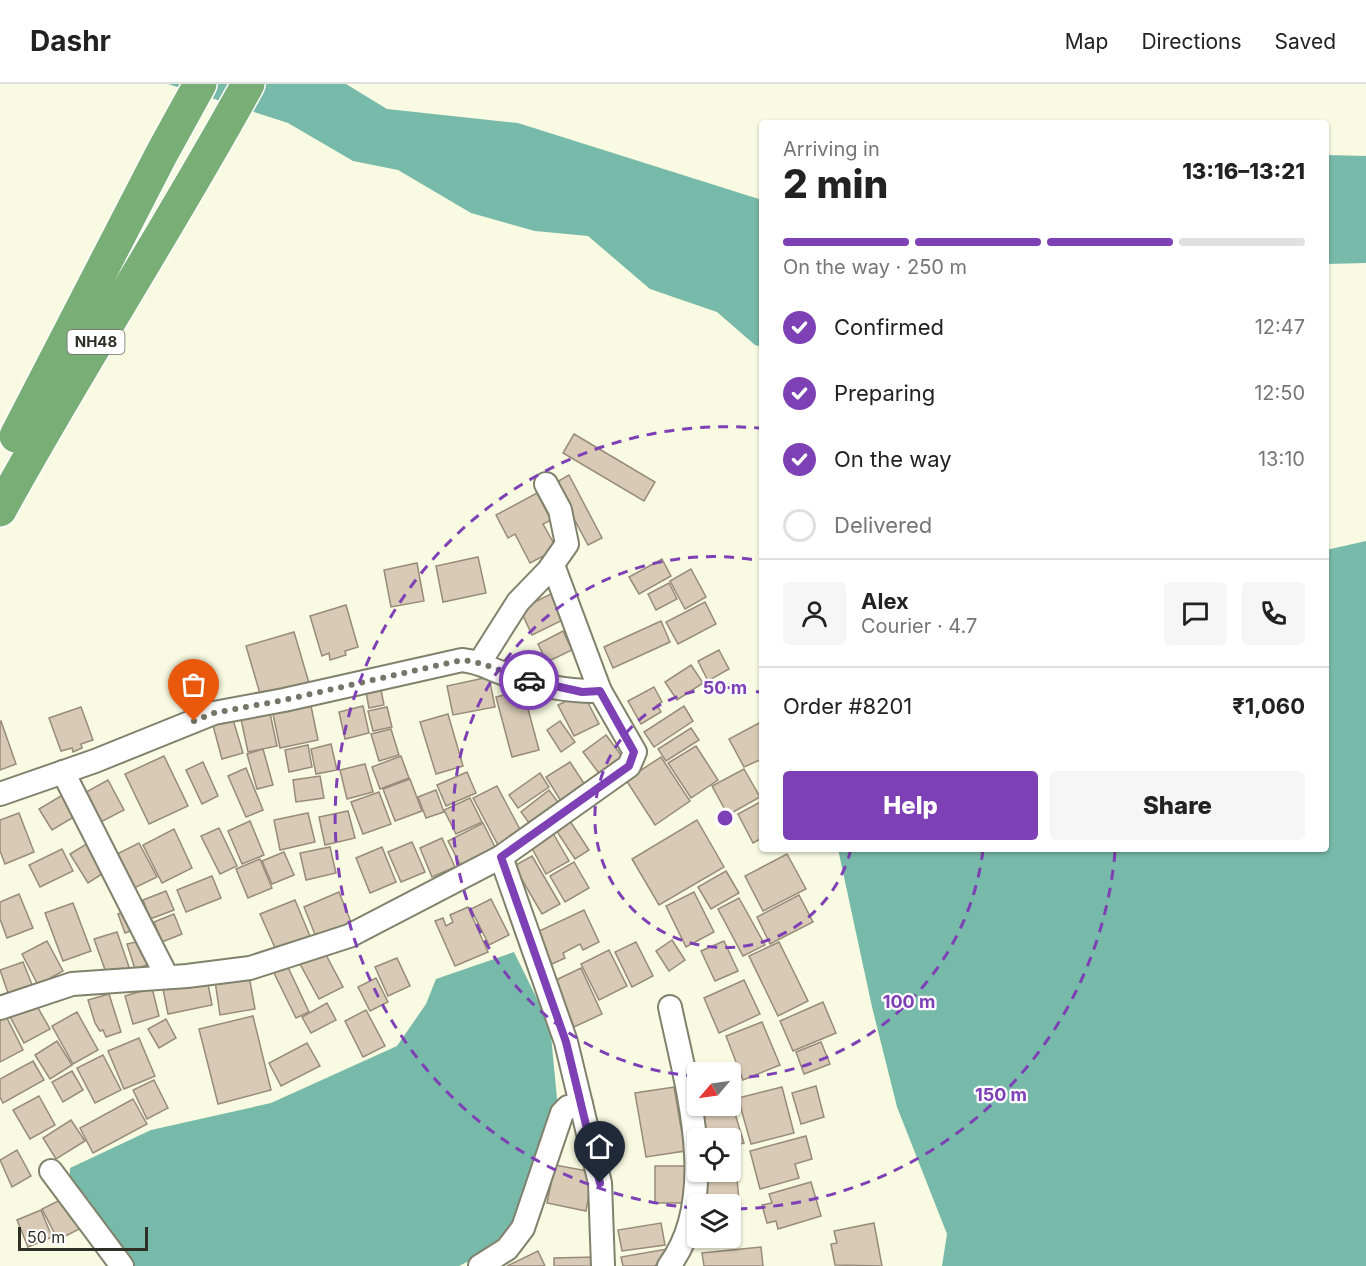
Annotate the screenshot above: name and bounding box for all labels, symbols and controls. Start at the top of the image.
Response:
text: Dashr [30,24,111,58]
text: Map [1065,29,1108,54]
text: Directions [1141,29,1242,54]
text: Saved [1275,29,1336,54]
text: Arriving in [783,137,880,161]
text: 13:16–13:21 [1182,158,1305,184]
text: 2 min [783,160,888,207]
text: On the way · 250 m [783,255,967,279]
icon: check [783,311,816,344]
text: Confirmed [834,314,944,340]
text: 12:47 [1255,315,1305,339]
road number: NH48 [68,330,124,354]
icon: check [783,377,816,410]
text: Preparing [834,380,935,406]
text: 12:50 [1254,381,1305,405]
icon: check [783,443,816,476]
text: On the way [834,446,952,472]
text: 13:10 [1258,447,1305,471]
text: Delivered [834,512,932,538]
button: person [783,582,846,645]
button: chat [1164,582,1227,645]
button: phone [1242,582,1305,645]
text: Alex [861,588,909,614]
text: Courier · 4.7 [861,614,977,638]
courier [499,650,559,710]
pin [168,659,219,721]
icon: car [513,664,546,697]
icon: bag [177,668,210,701]
text: 50 m [703,677,747,698]
text: Order #8201 [783,693,912,719]
text: ₹1,060 [1232,693,1305,719]
button: Help [783,771,1038,840]
button: Share [1050,771,1305,840]
centre of rings [715,808,735,828]
text: 100 m [883,991,935,1012]
north arrow [687,1062,741,1116]
map controls [687,1062,741,1248]
text: 150 m [975,1084,1027,1105]
pin [574,1121,625,1183]
button: locate [687,1128,741,1182]
icon: home [583,1130,616,1163]
button: layers [687,1194,741,1248]
scale bar [18,1224,148,1252]
text: 50 m [27,1227,65,1247]

